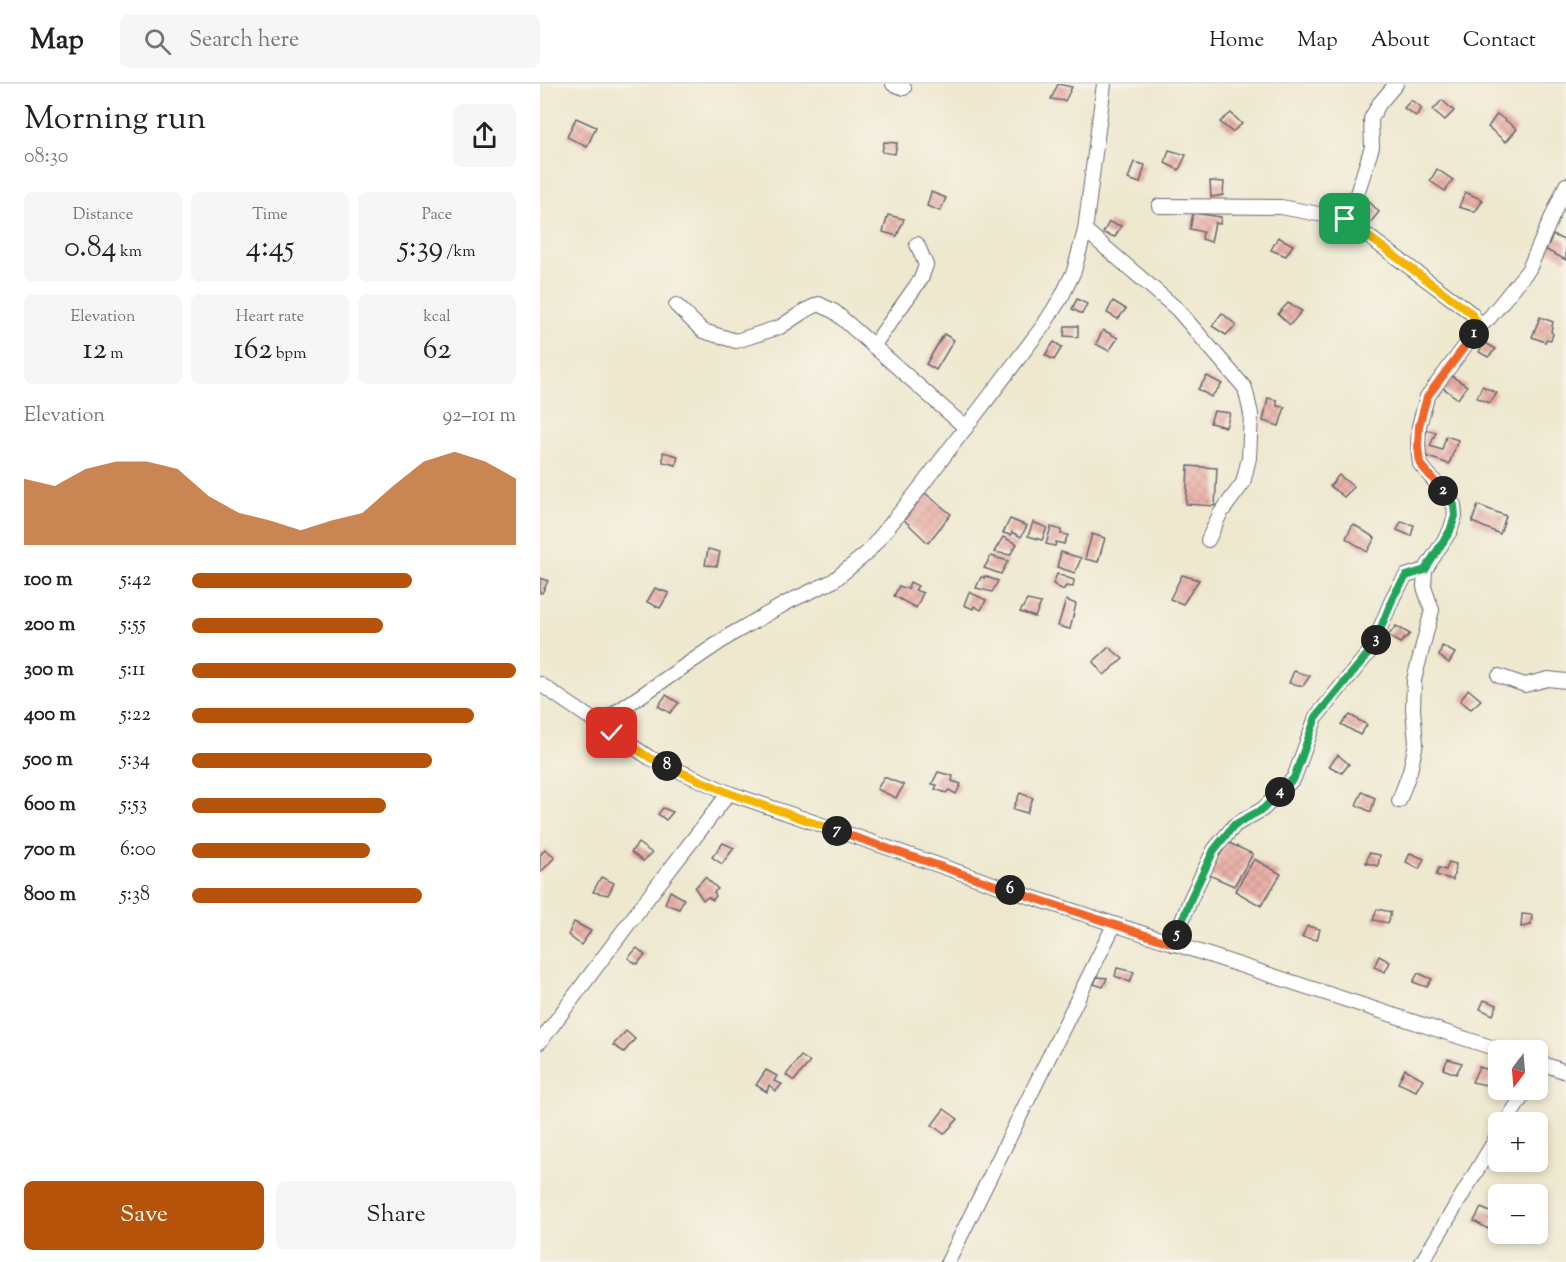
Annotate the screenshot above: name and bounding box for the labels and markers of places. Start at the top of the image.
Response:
pin [1319,193,1370,244]
pin: 1 [1459,319,1489,349]
pin: 2 [1428,476,1458,506]
pin: 3 [1361,625,1391,655]
pin [586,707,637,758]
pin: 8 [652,751,682,781]
pin: 4 [1265,777,1295,807]
pin: 7 [822,816,852,846]
pin: 6 [995,875,1025,905]
pin: 5 [1162,920,1192,950]

